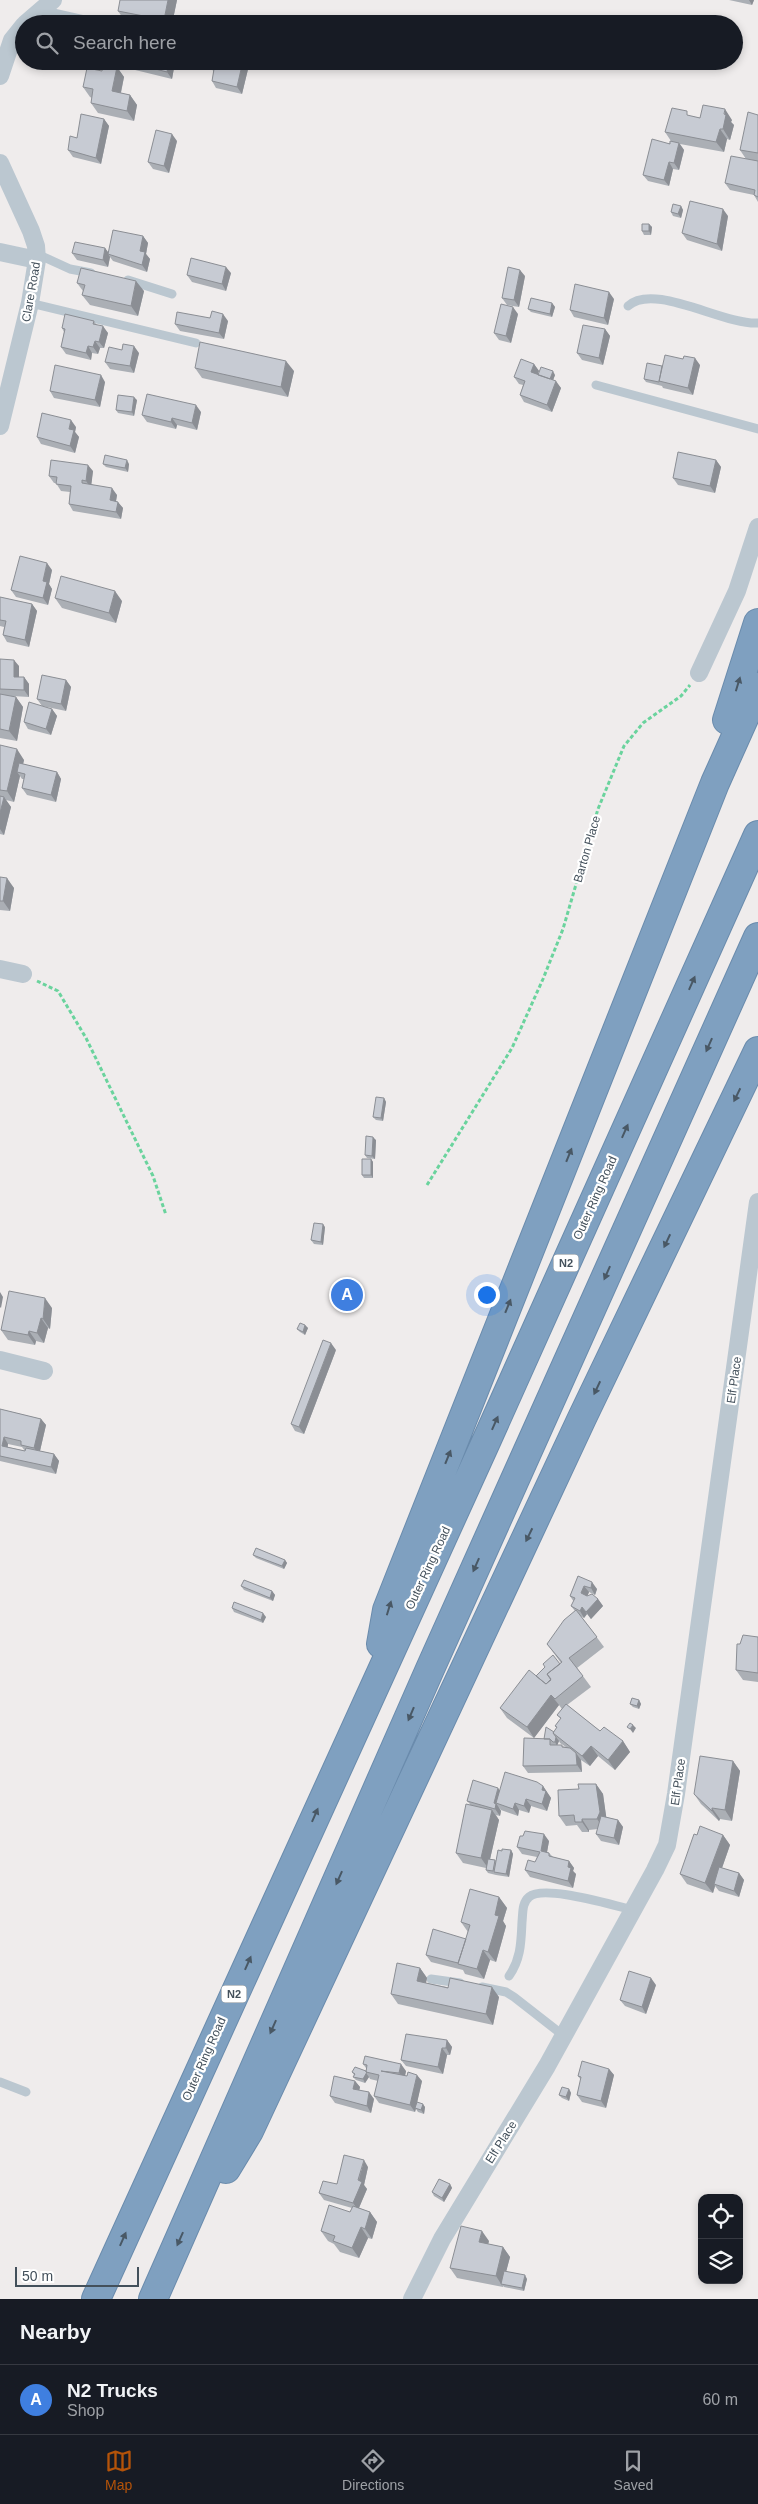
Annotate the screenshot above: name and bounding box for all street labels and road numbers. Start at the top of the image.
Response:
street label: Clare Road [19,261,43,323]
street label: Barton Place [571,814,603,884]
street label: Outer Ring Road [570,1154,620,1242]
road number: N2 [554,1254,578,1272]
street label: Elf Place [724,1355,744,1404]
street label: Outer Ring Road [403,1524,453,1612]
street label: Elf Place [668,1757,688,1806]
road number: N2 [222,1986,246,2002]
street label: Outer Ring Road [179,2015,229,2103]
street label: Elf Place [483,2118,520,2166]

